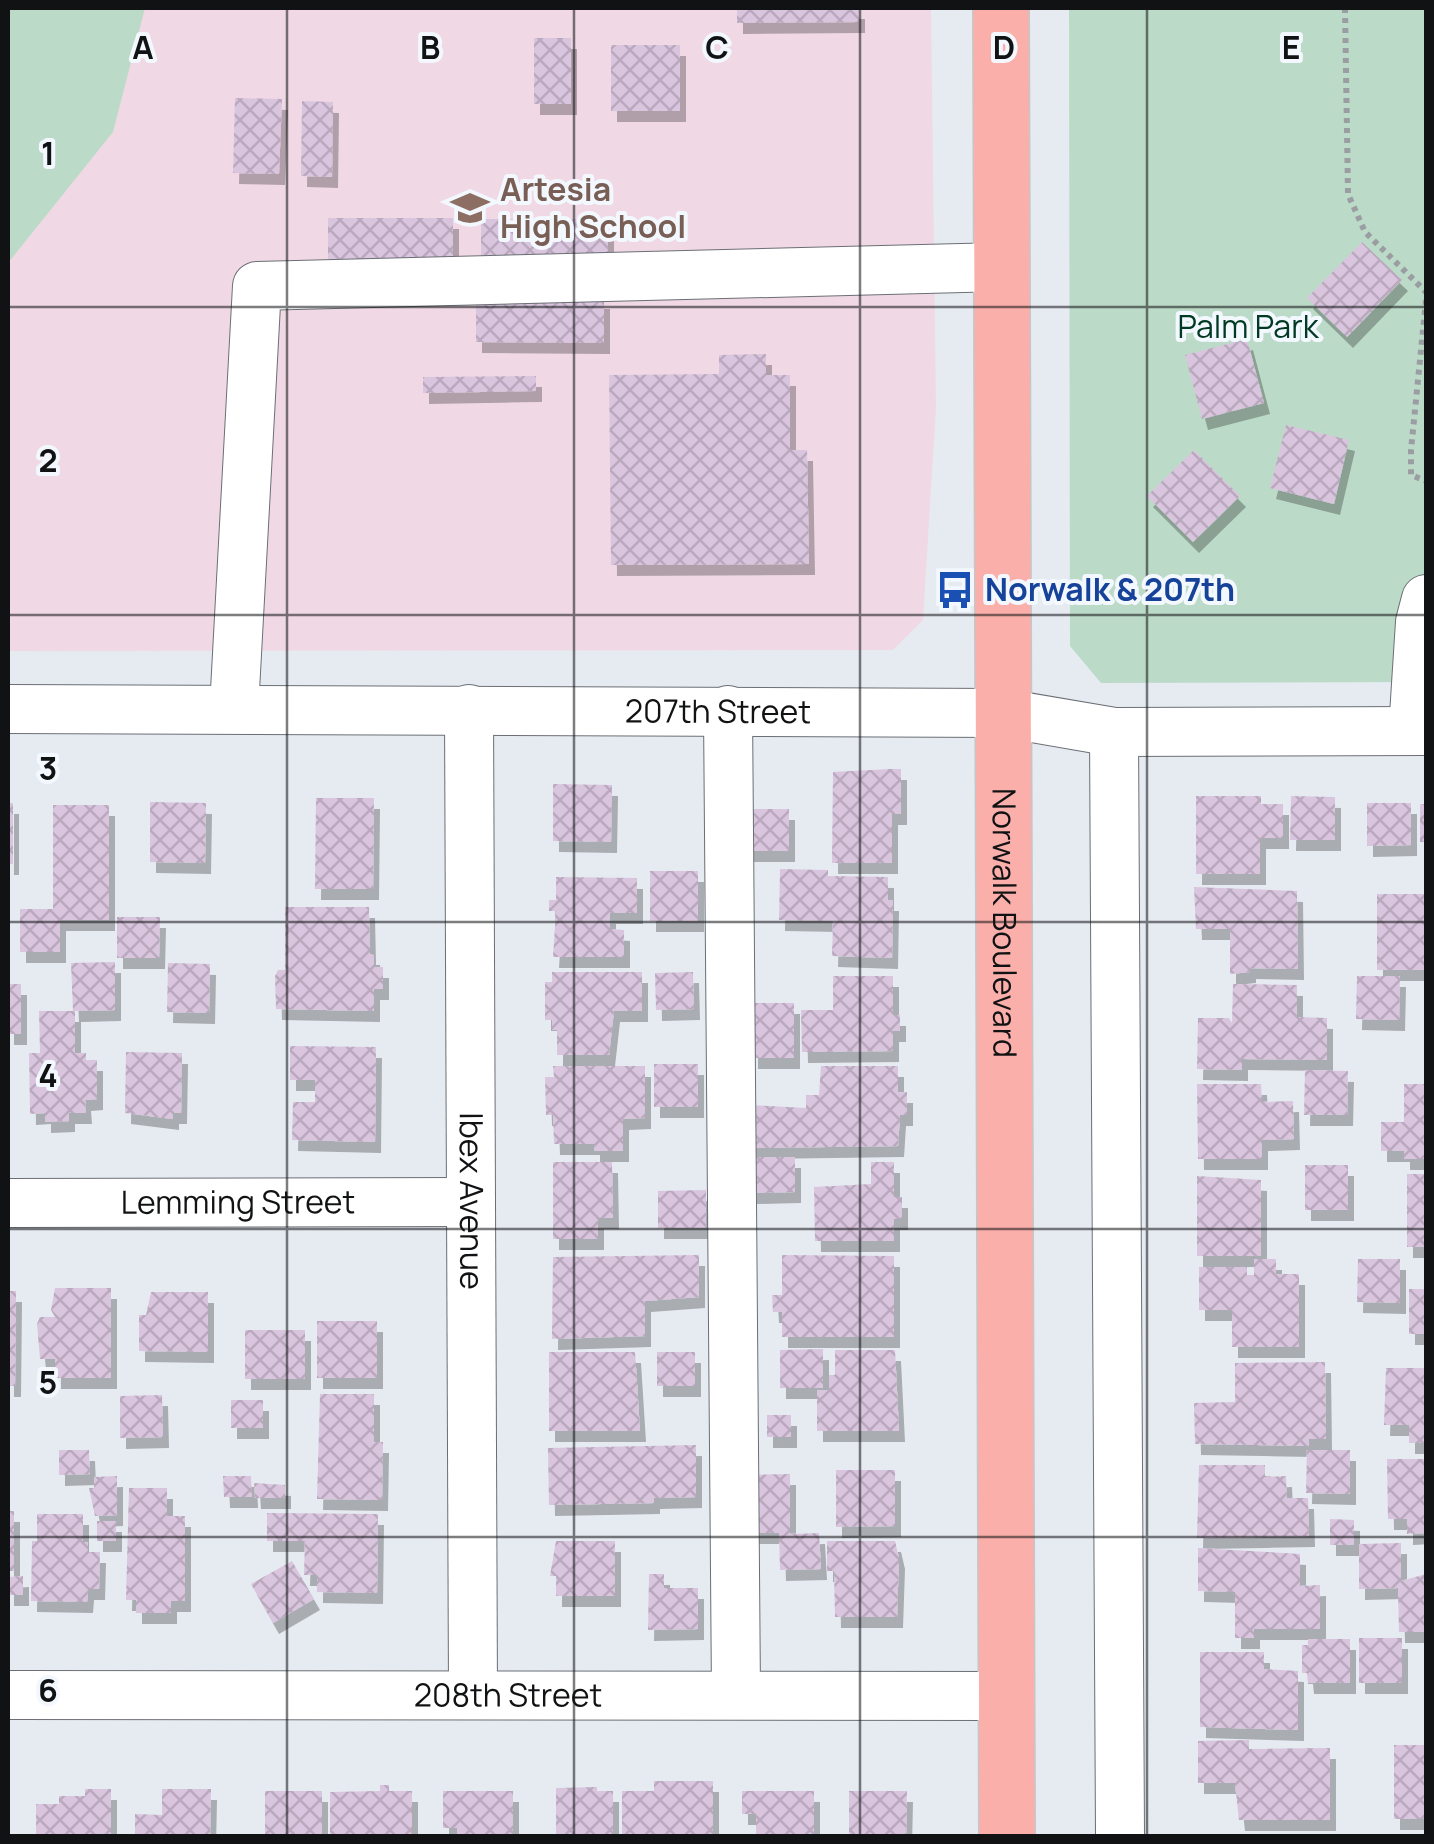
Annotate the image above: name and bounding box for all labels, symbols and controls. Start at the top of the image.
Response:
text: A [132,25,154,69]
text: B [420,25,440,69]
text: C [705,25,729,69]
text: D [993,25,1015,69]
text: E [1282,25,1300,69]
text: 1 [41,131,55,175]
place label: Artesia High School [500,167,686,248]
school or university icon: Artesia High School [449,187,491,229]
park label: Palm Park [1177,304,1320,348]
text: 2 [38,438,58,482]
place label: Norwalk & 207th [985,567,1235,611]
bus stop icon: Norwalk & 207th [934,569,976,611]
street label: 207th Street [625,688,811,733]
text: 3 [39,746,57,790]
street label: Norwalk Boulevard [983,788,1027,1058]
text: 4 [38,1053,58,1097]
street label: Ibex Avenue [450,1112,494,1290]
street label: Lemming Street [121,1179,355,1224]
text: 5 [39,1360,57,1404]
text: 6 [38,1668,58,1712]
street label: 208th Street [414,1672,602,1717]

